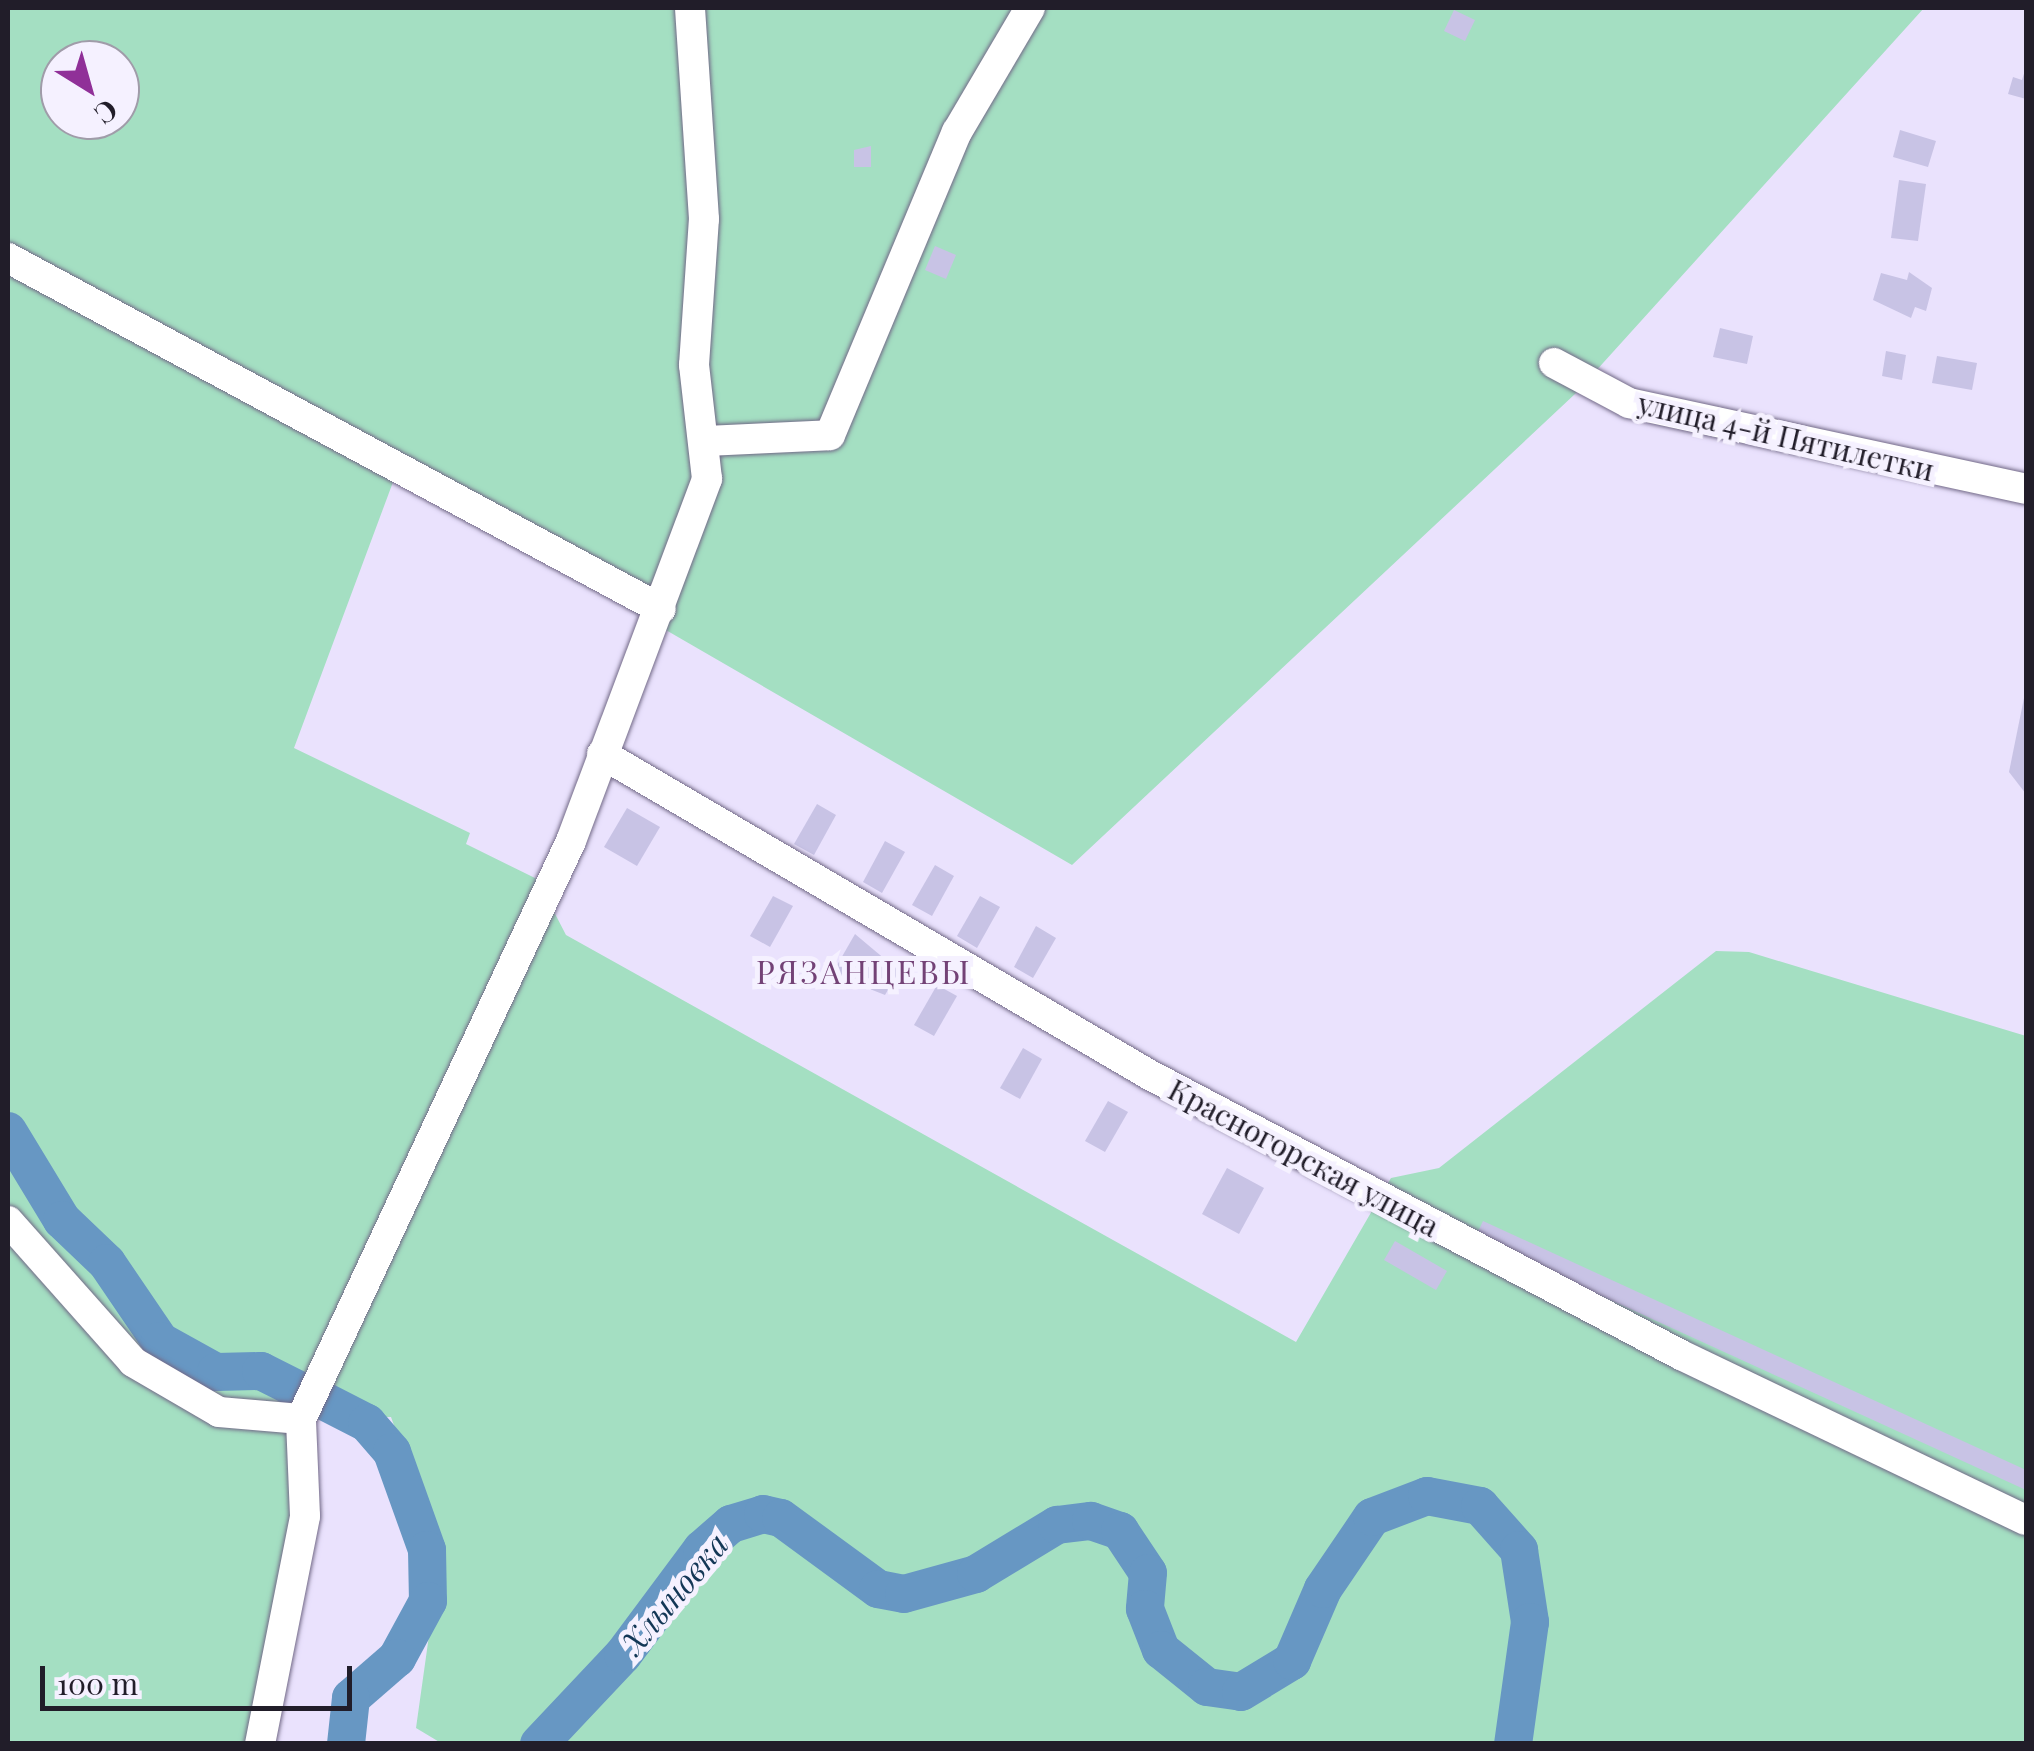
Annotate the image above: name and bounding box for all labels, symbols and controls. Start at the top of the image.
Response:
north arrow [40,40,140,140]
text: С [88,92,126,133]
street label: улица 4-й Пятилетки [1634,384,1938,488]
district label: РЯЗАНЦЕВЫ [756,952,972,990]
street label: Красногорская улица [1163,1070,1445,1244]
water label: Хлыновка [612,1525,736,1661]
scale bar [45,1646,358,1708]
text: 100 m [57,1663,138,1703]

